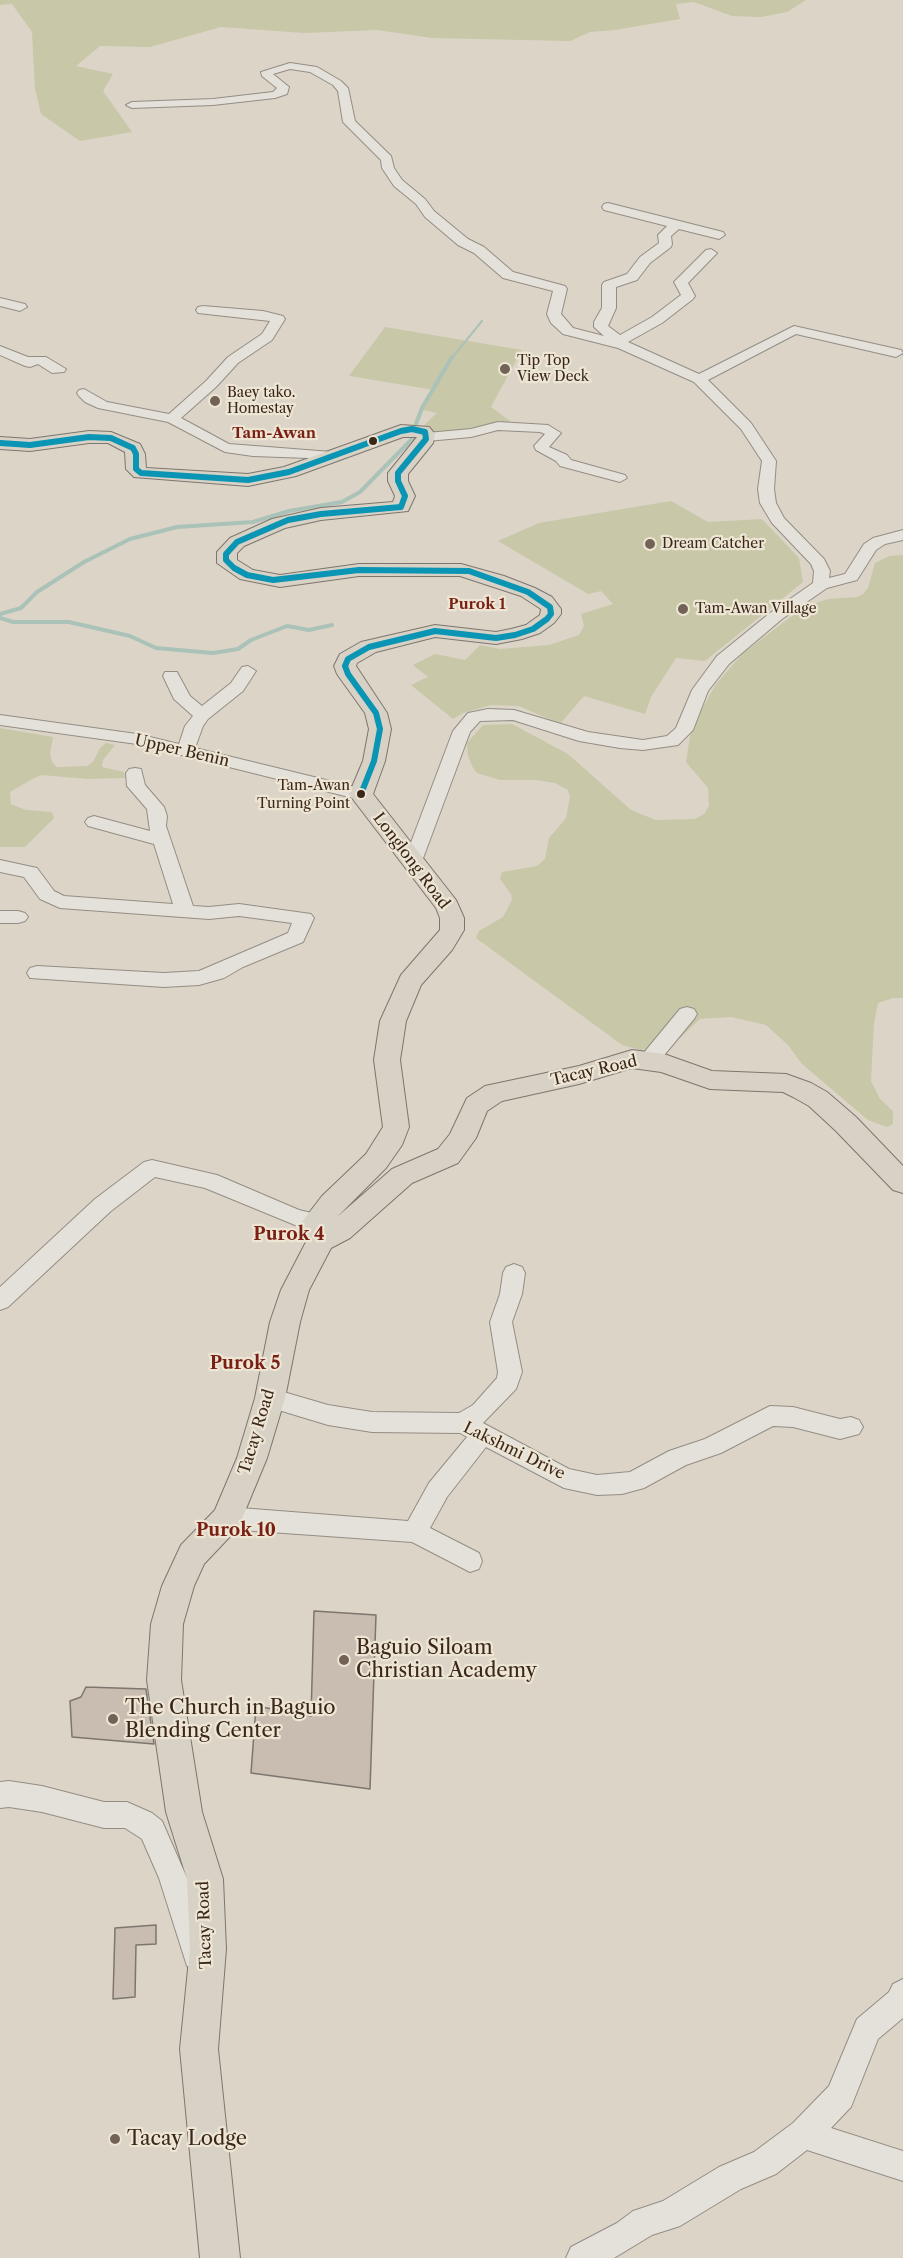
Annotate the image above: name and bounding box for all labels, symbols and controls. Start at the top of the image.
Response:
place label: Tip Top View Deck [517,353,589,386]
marker: Tip Top View Deck [498,362,512,376]
place label: Baey tako. Homestay [227,385,295,418]
marker: Baey tako. Homestay [208,394,222,408]
district label: Tam-Awan [232,425,316,443]
unlabelled marker [367,435,379,447]
place label: Dream Catcher [662,536,764,552]
marker: Dream Catcher [643,537,657,551]
district label: Purok 1 [448,596,506,614]
place label: Tam-Awan Village [695,601,817,617]
marker: Tam-Awan Village [676,602,690,616]
street label: Upper Benin [133,731,231,771]
place label: Tam-Awan Turning Point [257,778,350,810]
marker: Tam-Awan Turning Point [355,788,367,800]
street label: Longlong Road [369,809,453,913]
street label: Tacay Road [549,1052,639,1090]
district label: Purok 4 [253,1224,325,1246]
district label: Purok 5 [210,1353,280,1375]
street label: Tacay Road [235,1387,279,1477]
street label: Lakshmi Drive [460,1418,568,1484]
district label: Purok 10 [196,1520,276,1542]
place label: Baguio Siloam Christian Academy [356,1636,537,1683]
marker: Baguio Siloam Christian Academy [337,1653,351,1667]
place label: The Church in Baguio Blending Center [125,1696,335,1743]
marker: The Church in Baguio Blending Center [106,1712,120,1726]
street label: Tacay Road [194,1881,216,1969]
place label: Tacay Lodge [127,2127,247,2151]
marker: Tacay Lodge [108,2132,122,2146]

